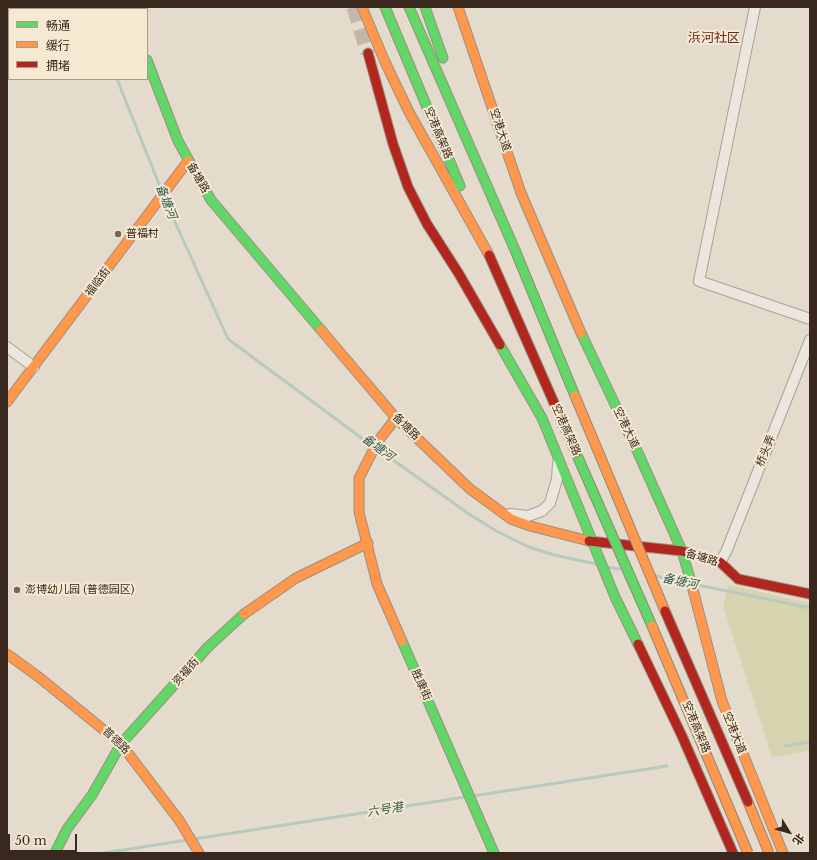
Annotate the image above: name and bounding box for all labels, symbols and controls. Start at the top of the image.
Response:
legend [8,8,148,80]
text: 畅通 [46,18,70,33]
district label: 浜河社区 [688,30,740,46]
text: 缓行 [46,38,70,53]
text: 拥堵 [46,58,70,73]
street label: 空港高架路 [421,105,455,161]
street label: 空港大道 [487,107,513,153]
street label: 备塘路 [184,160,212,196]
water label: 备塘河 [153,183,179,221]
place label: 普福村 [126,227,159,241]
marker: 普福村 [113,229,123,239]
street label: 福临街 [83,265,113,299]
street label: 空港高架路 [549,402,583,458]
street label: 空港大道 [610,405,642,451]
street label: 备塘路 [390,411,422,443]
water label: 备塘河 [359,432,397,464]
street label: 桥头弄 [754,433,778,469]
street label: 备塘路 [684,547,720,569]
water label: 备塘河 [661,571,699,593]
place label: 澎博幼儿园 (普德园区) [25,583,134,597]
marker: 澎博幼儿园 (普德园区) [12,585,22,595]
street label: 资福街 [170,655,202,689]
street label: 胜康街 [408,667,434,703]
street label: 空港高架路 [679,699,713,755]
street label: 空港大道 [720,710,748,756]
street label: 普德路 [100,725,132,757]
water label: 六号港 [366,800,404,820]
north arrow [769,812,809,852]
scale bar [10,826,79,852]
text: 北 [790,831,807,848]
text: 50 m [15,833,47,848]

